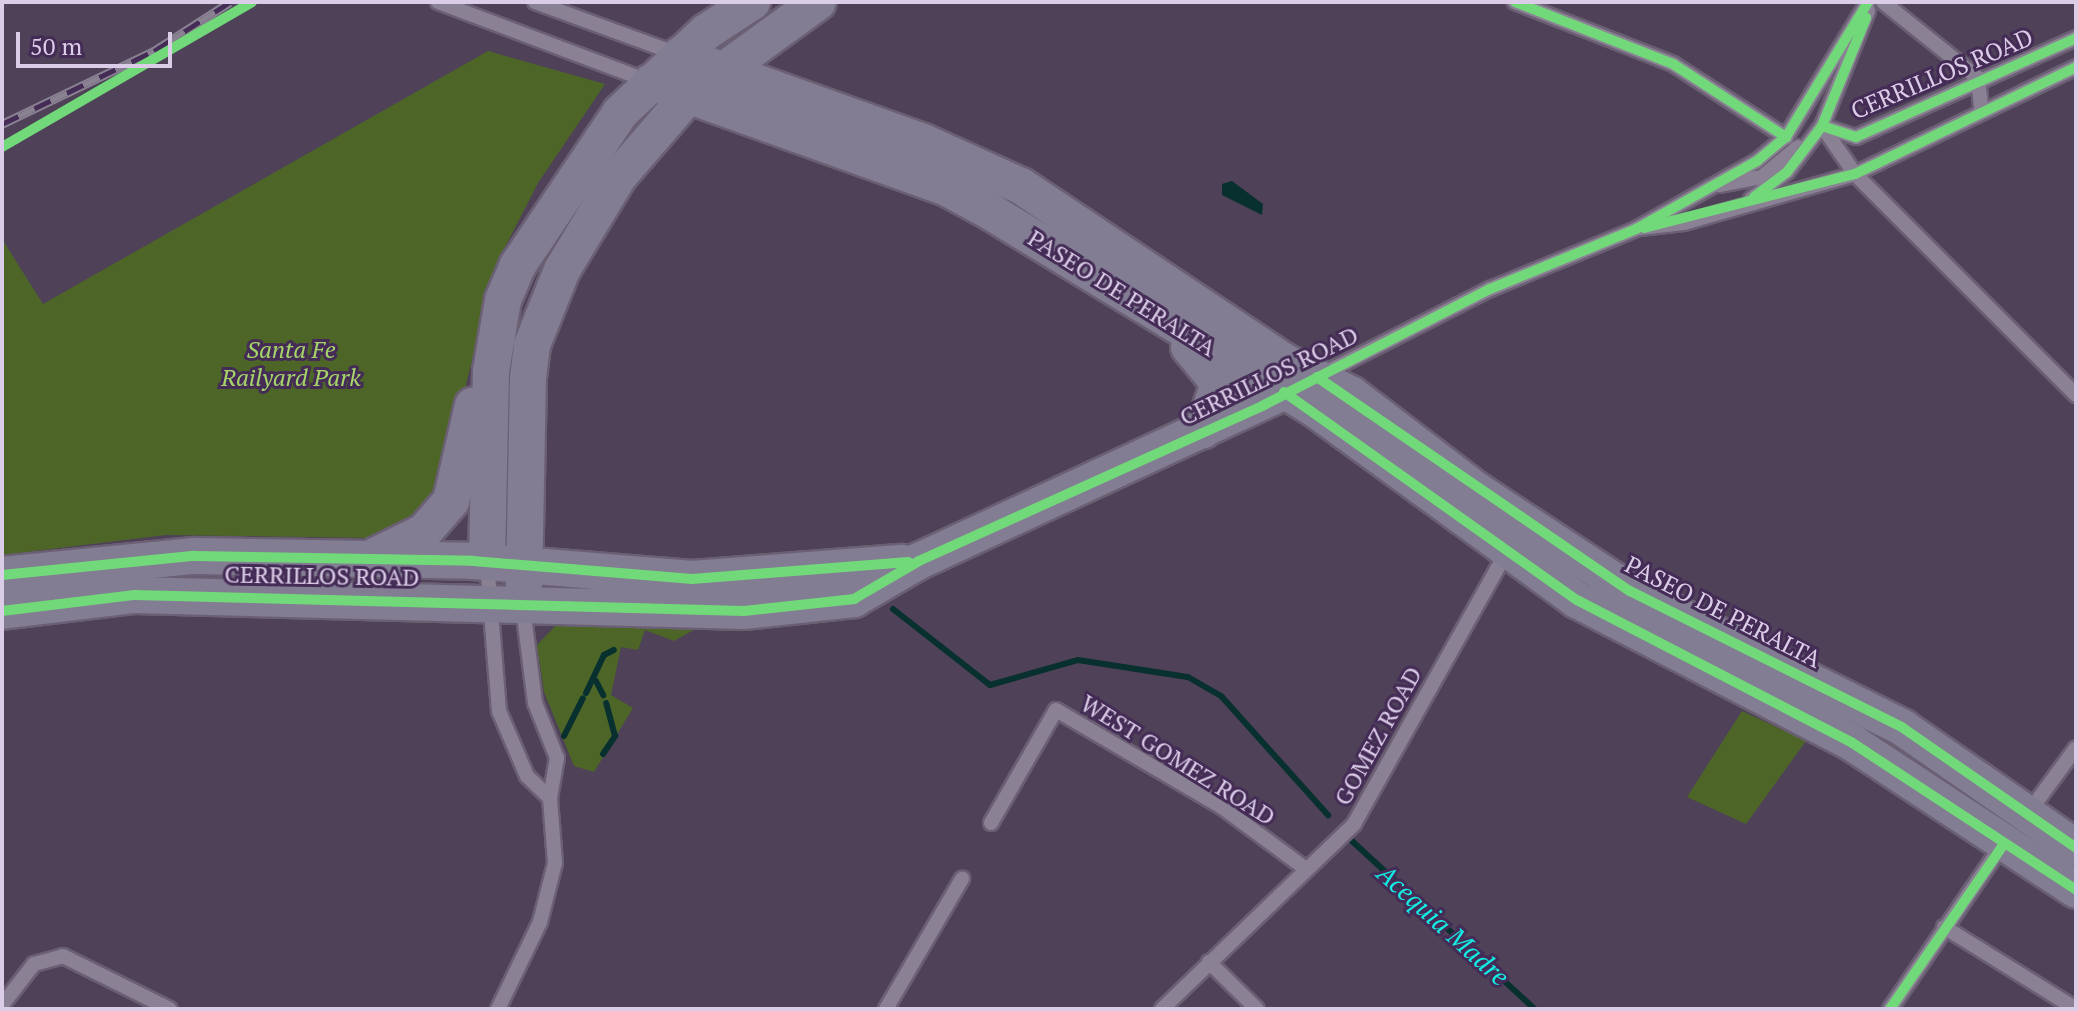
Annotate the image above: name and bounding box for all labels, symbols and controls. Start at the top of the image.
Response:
scale bar [20,16,176,66]
street label: CERRILLOS ROAD [1847,23,2037,125]
text: 50 m [30,30,82,62]
street label: PASEO DE PERALTA [1023,223,1221,363]
street label: CERRILLOS ROAD [1175,320,1363,432]
park label: Santa Fe Railyard Park [221,336,361,392]
street label: PASEO DE PERALTA [1620,550,1826,674]
street label: CERRILLOS ROAD [224,560,420,592]
street label: GOMEZ ROAD [1328,662,1428,810]
street label: WEST GOMEZ ROAD [1075,688,1281,832]
water label: Acequia Madre [1371,858,1515,992]

